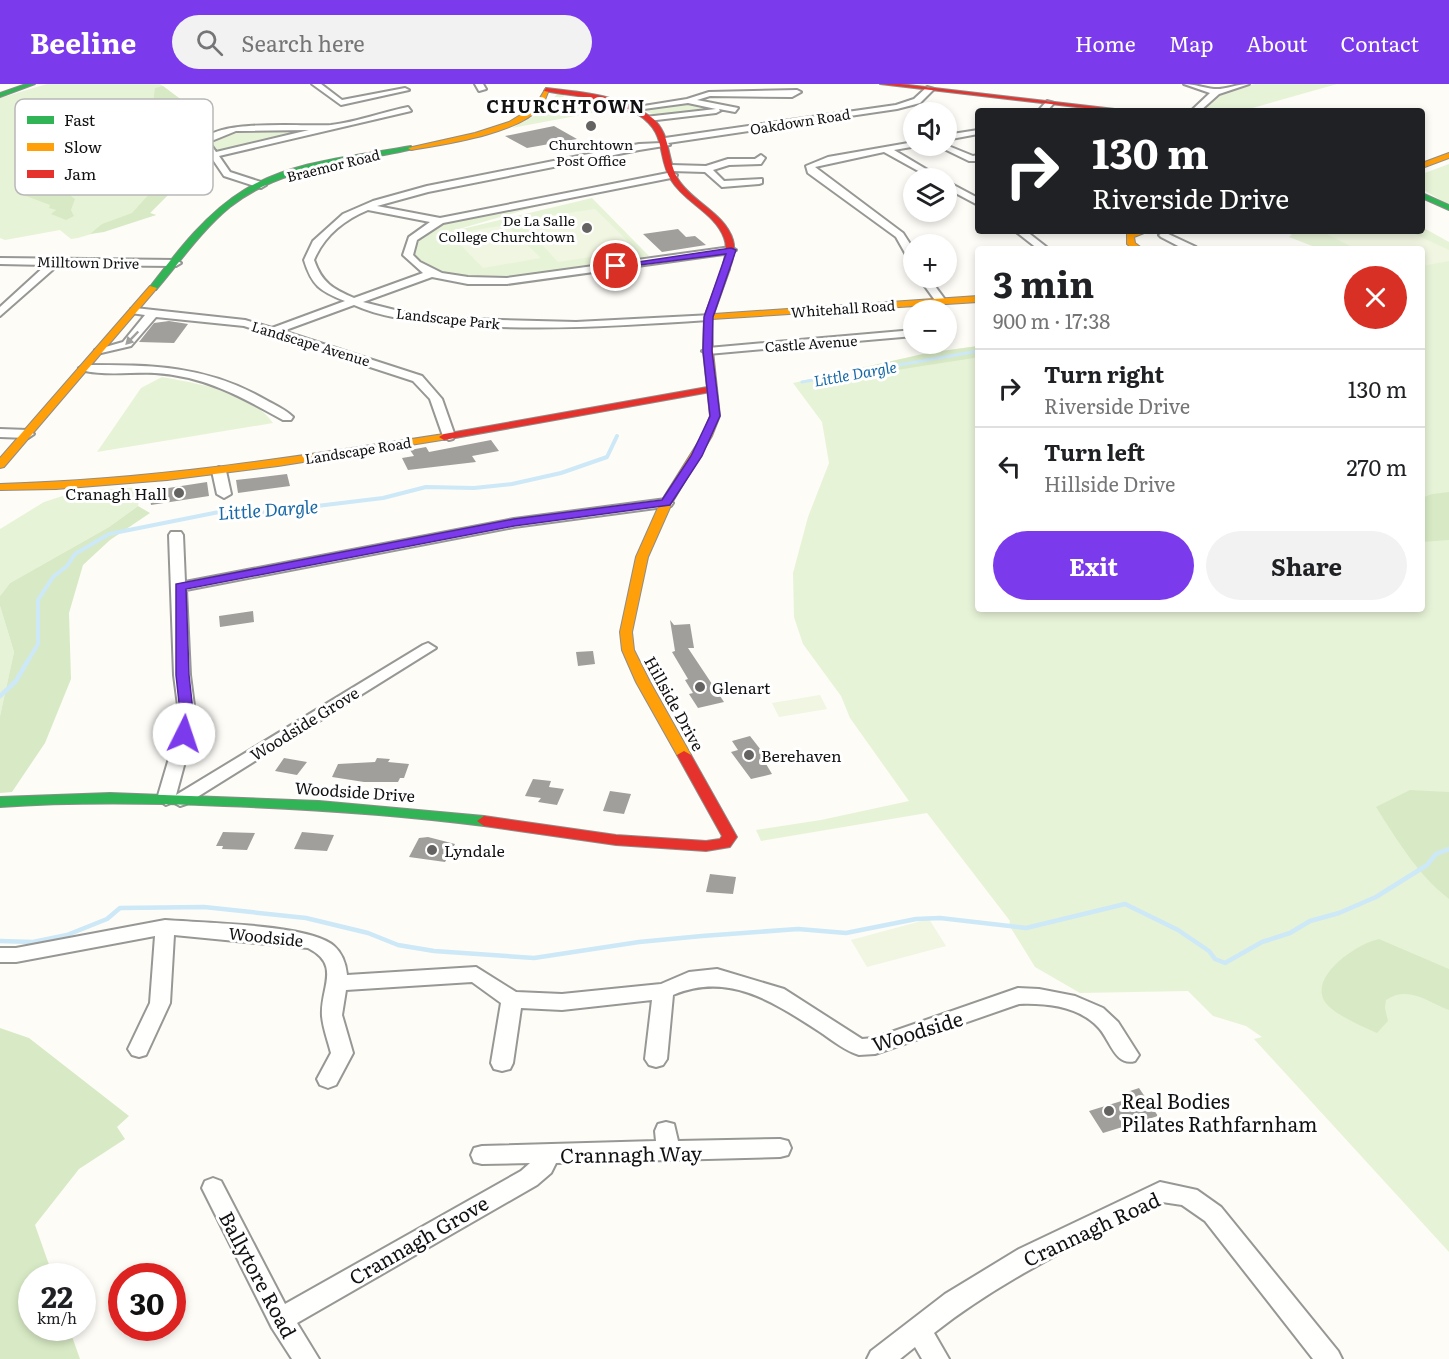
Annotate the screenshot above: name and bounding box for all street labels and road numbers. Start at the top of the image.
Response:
street label: Oakdown Road [748,103,852,139]
street label: Braemor Road [284,144,382,186]
street label: Milltown Drive [37,251,139,273]
street label: Whitehall Road [790,294,896,322]
street label: Landscape Park [395,303,501,333]
street label: Landscape Avenue [249,316,373,370]
street label: Castle Avenue [764,330,858,356]
street label: Landscape Road [303,432,413,468]
street label: Hillside Drive [639,651,711,755]
street label: Woodside Grove [245,680,363,766]
street label: Woodside Drive [294,775,416,807]
street label: Woodside [227,920,305,952]
street label: Woodside [868,1002,966,1058]
street label: Crannagh Way [560,1137,703,1169]
street label: Crannagh Road [1018,1183,1164,1273]
street label: Crannagh Grove [343,1187,493,1291]
street label: Ballytore Road [213,1205,305,1343]

